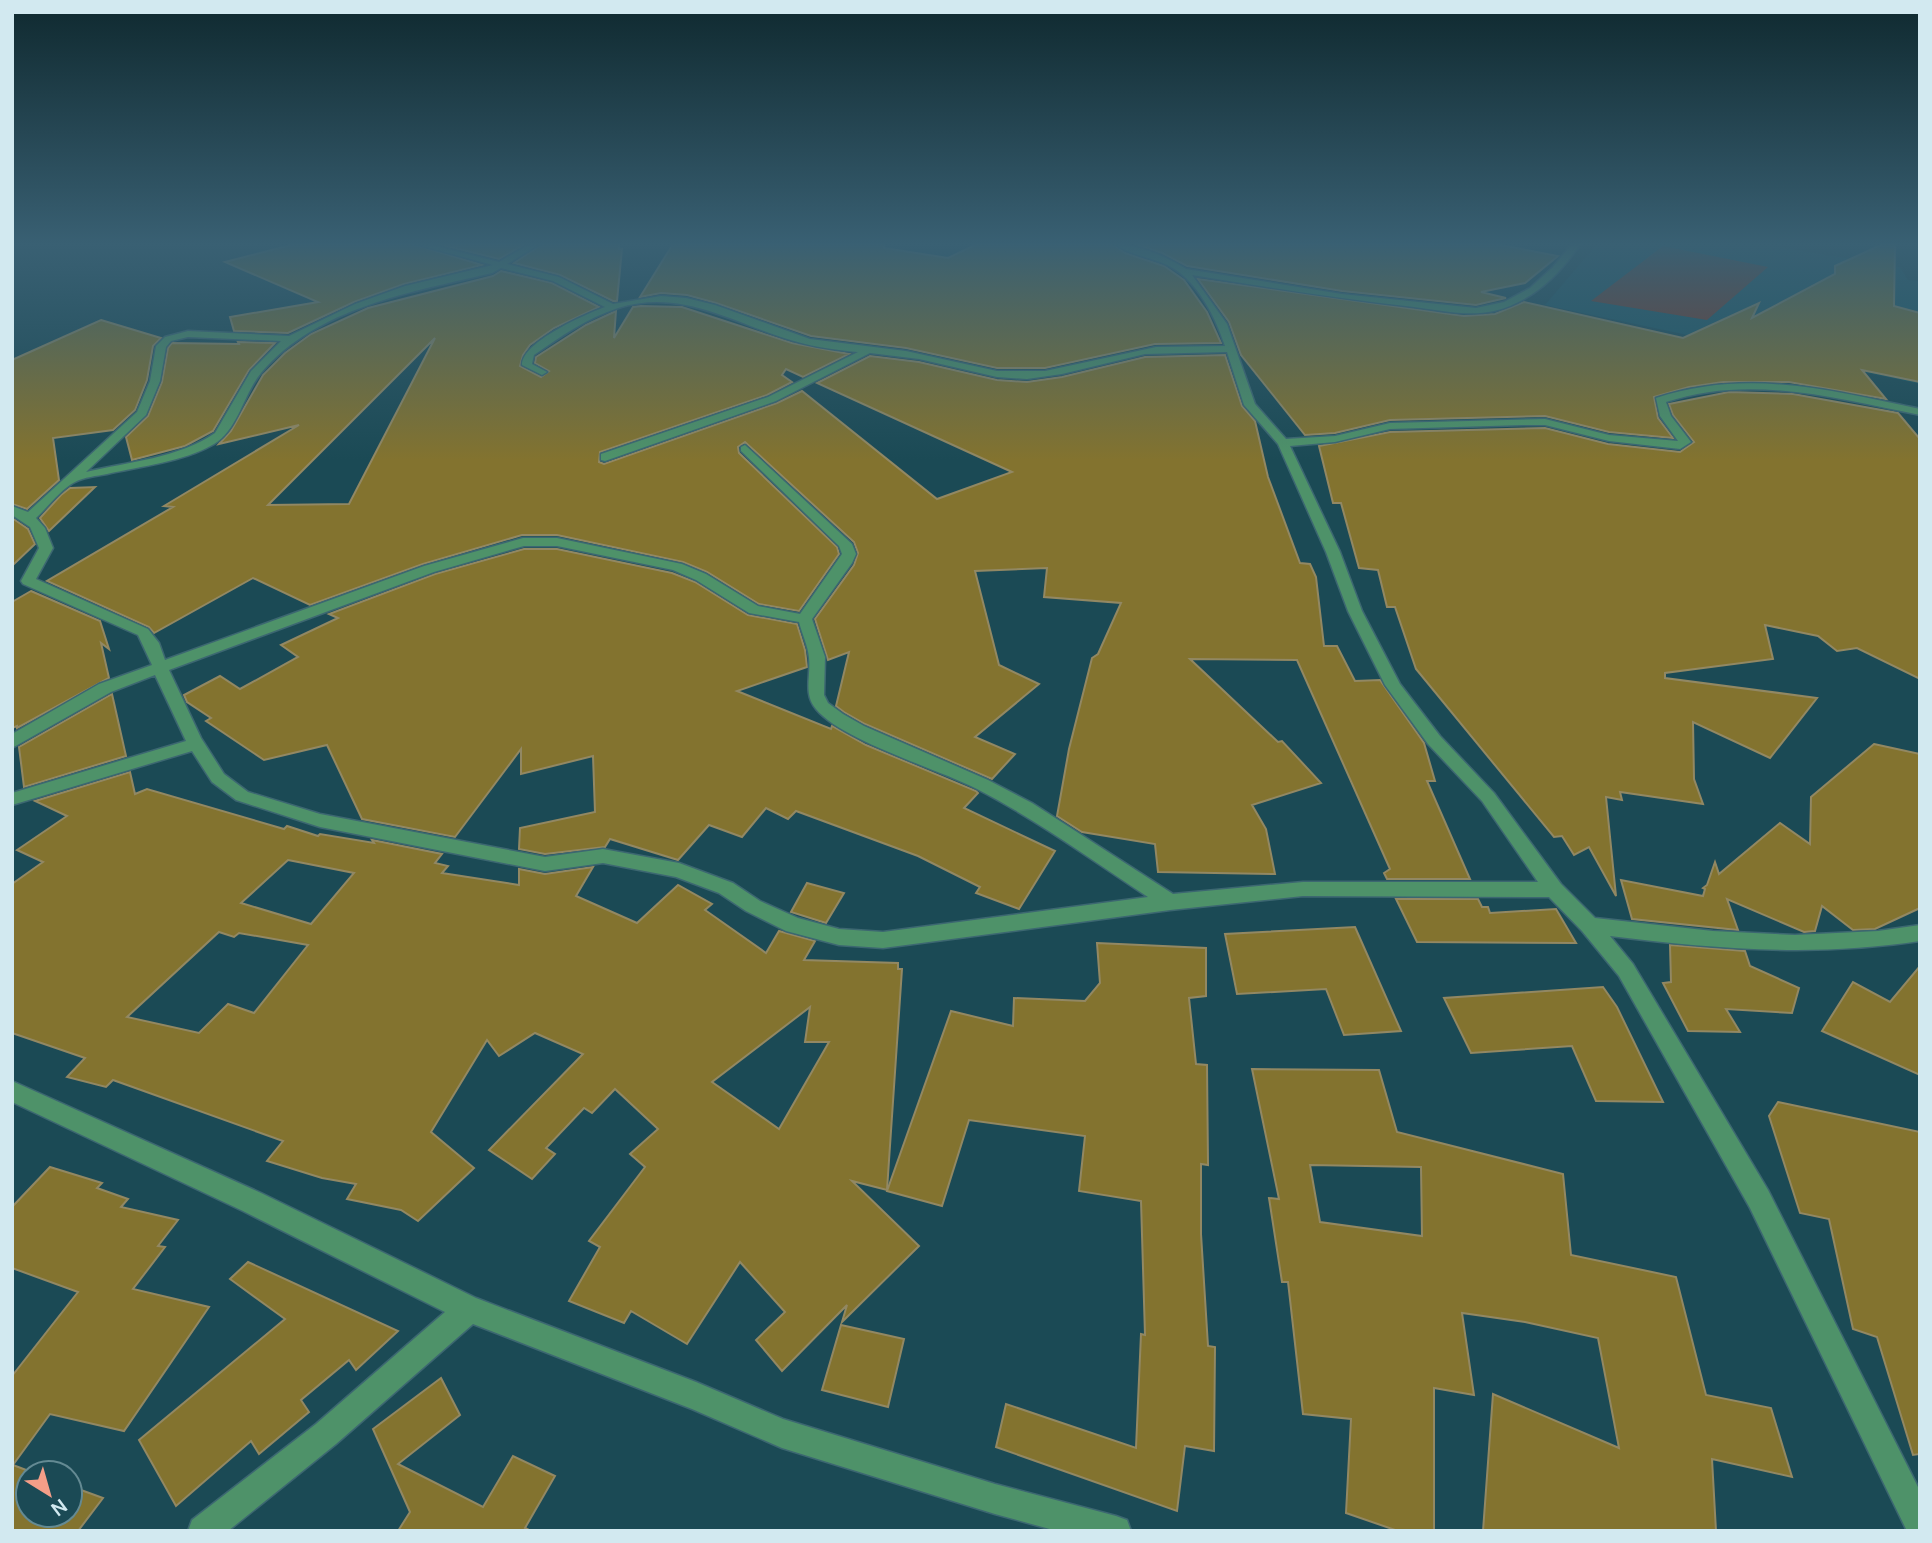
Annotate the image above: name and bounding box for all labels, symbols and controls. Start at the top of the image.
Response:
north arrow [14,1459,84,1529]
text: N [46,1493,73,1522]

